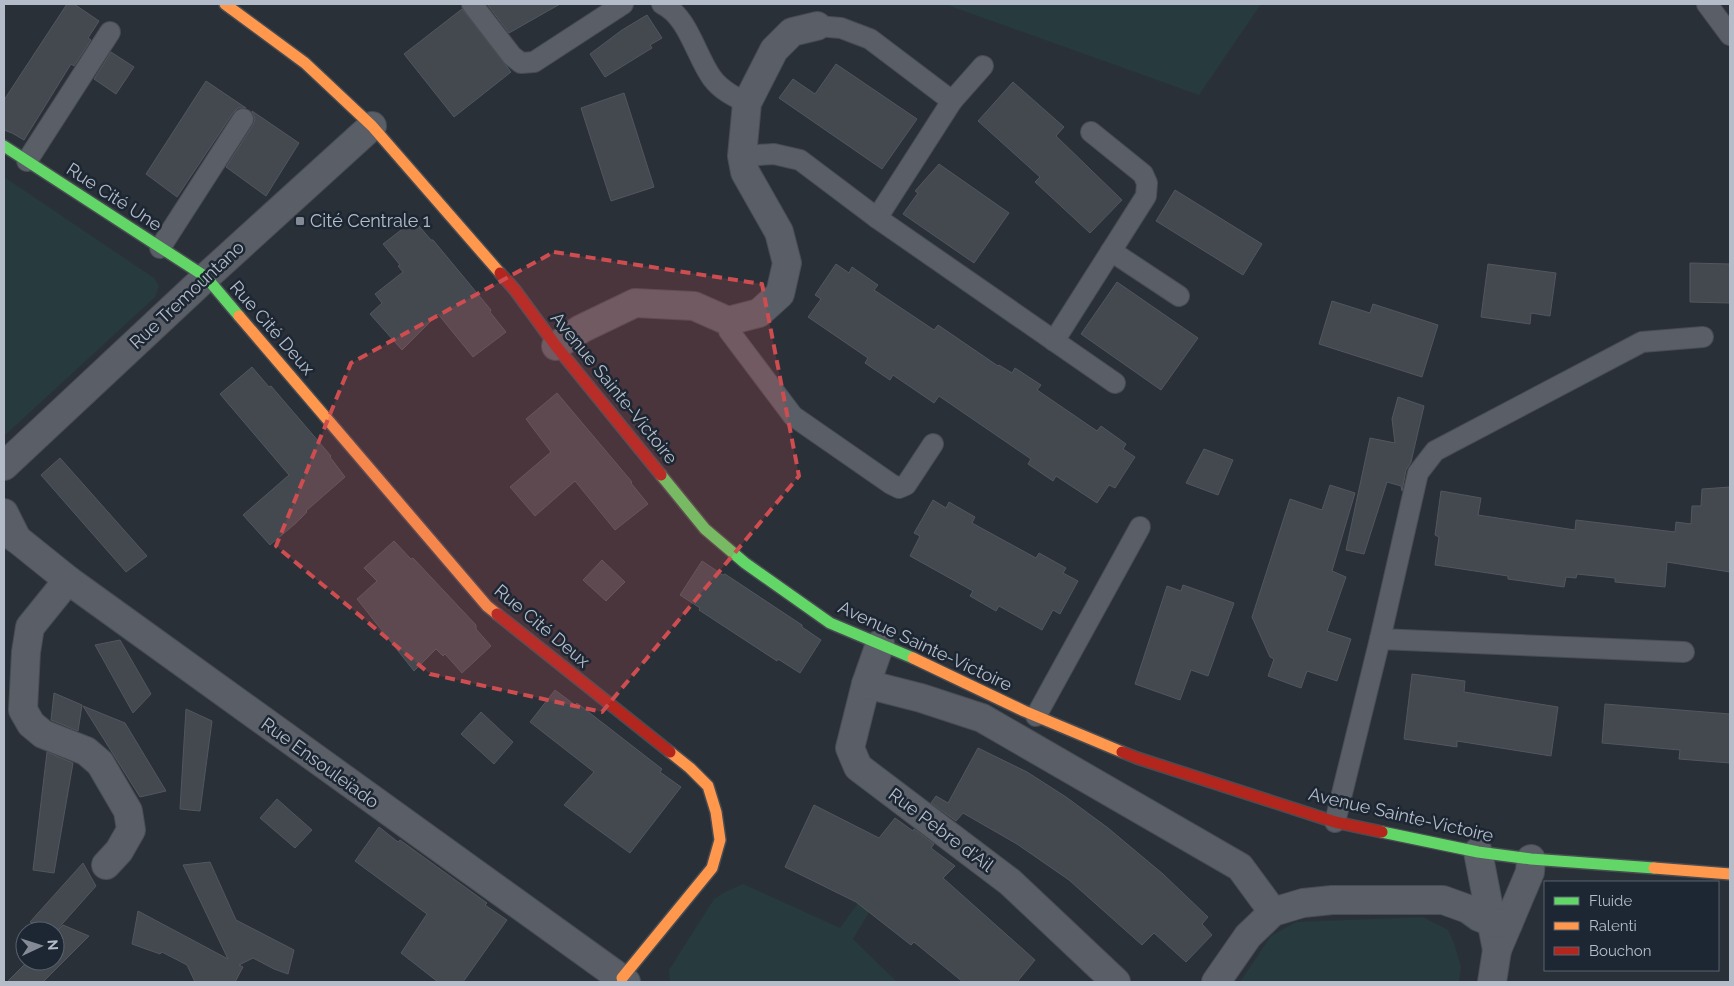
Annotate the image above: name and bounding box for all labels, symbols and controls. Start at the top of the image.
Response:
street label: Rue Cité Une [63,158,166,235]
place label: Cité Centrale 1 [310,210,431,231]
marker: Cité Centrale 1 [294,215,306,227]
street label: Rue Tremountano [125,236,248,353]
street label: Rue Cité Deux [226,276,319,379]
street label: Avenue Sainte-Victoire [547,308,682,468]
street label: Rue Cité Deux [490,580,594,672]
street label: Avenue Sainte-Victoire [835,596,1016,695]
street label: Rue Ensouleïado [257,713,383,812]
street label: Rue Pebre d'Ail [885,783,998,876]
street label: Avenue Sainte-Victoire [1307,783,1496,846]
legend [1544,881,1719,971]
text: Fluide [1589,892,1632,910]
text: Ralenti [1589,917,1637,935]
north arrow [15,921,65,971]
text: N [45,939,61,951]
text: Bouchon [1589,942,1651,960]

